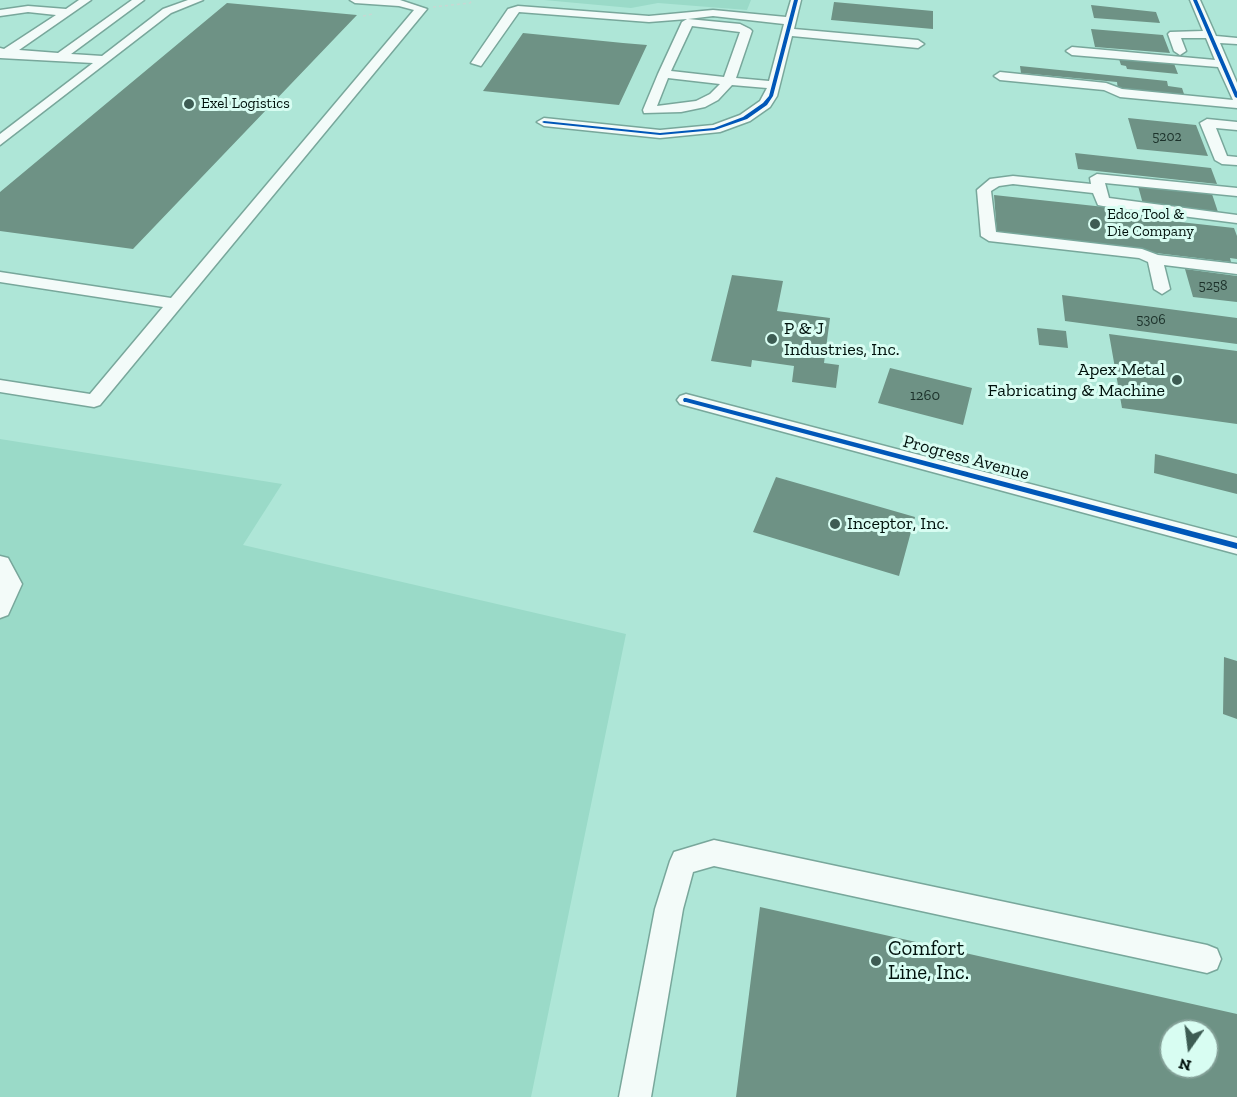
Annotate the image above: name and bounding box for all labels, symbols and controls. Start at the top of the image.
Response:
place label: Exel Logistics [201,95,290,113]
marker: Exel Logistics [182,97,196,111]
house number: 5202 [1152,129,1182,145]
place label: Edco Tool & Die Company [1107,206,1194,241]
marker: Edco Tool & Die Company [1088,217,1102,231]
house number: 5258 [1198,278,1228,294]
house number: 5306 [1136,312,1166,328]
place label: P & J Industries, Inc. [784,318,900,360]
marker: P & J Industries, Inc. [765,332,779,346]
place label: Apex Metal Fabricating & Machine [987,359,1165,401]
marker: Apex Metal Fabricating & Machine [1170,373,1184,387]
house number: 1260 [910,387,940,405]
street label: Progress Avenue [900,431,1032,485]
place label: Inceptor, Inc. [847,513,949,535]
marker: Inceptor, Inc. [828,517,842,531]
place label: Comfort Line, Inc. [888,936,969,986]
marker: Comfort Line, Inc. [869,954,883,968]
north arrow [1159,1019,1219,1079]
text: N [1177,1054,1193,1076]

